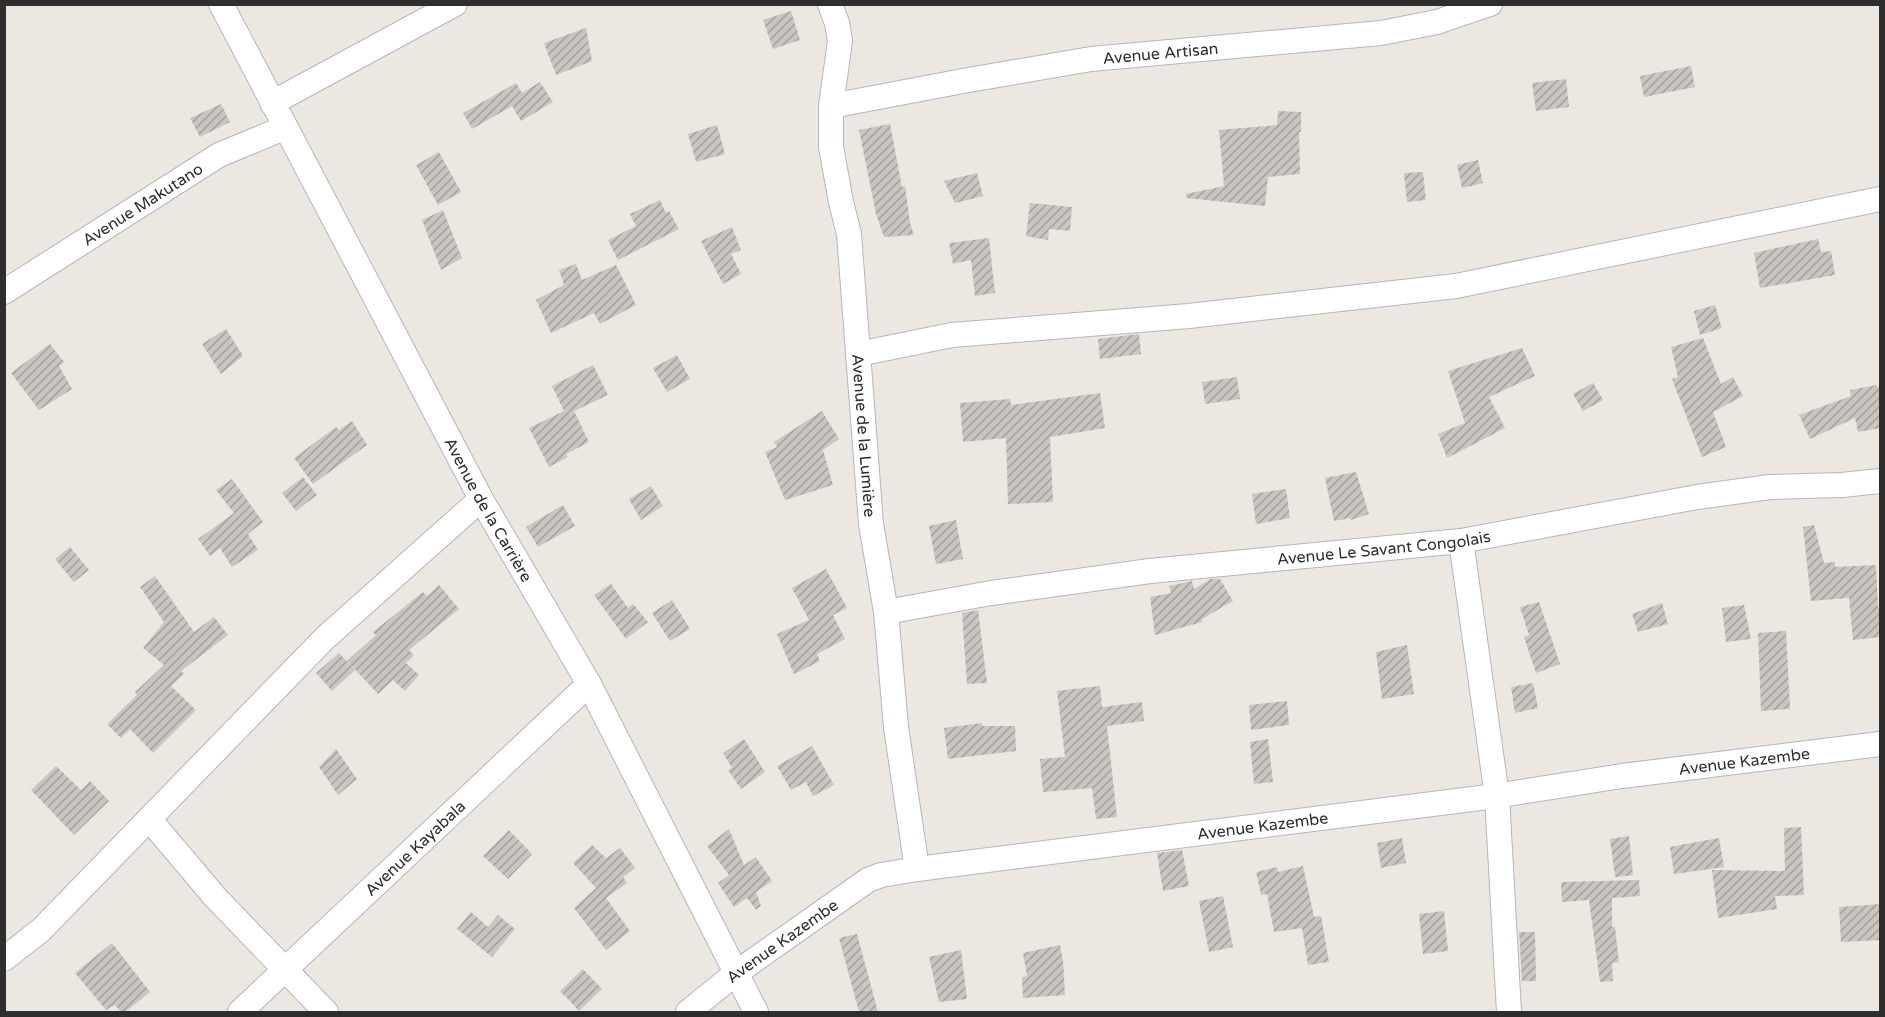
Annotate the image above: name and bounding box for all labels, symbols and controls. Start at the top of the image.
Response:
street label: Avenue Artisan [1102,39,1219,69]
street label: Avenue Makutano [79,159,207,251]
street label: Avenue de la Lumière [847,353,879,518]
street label: Avenue de la Carrière [439,434,536,586]
street label: Avenue Le Savant Congolais [1276,527,1492,570]
street label: Avenue Kazembe [1677,744,1811,780]
street label: Avenue Kayabala [361,796,470,900]
street label: Avenue Kazembe [1196,808,1329,845]
street label: Avenue Kazembe [723,895,842,988]

